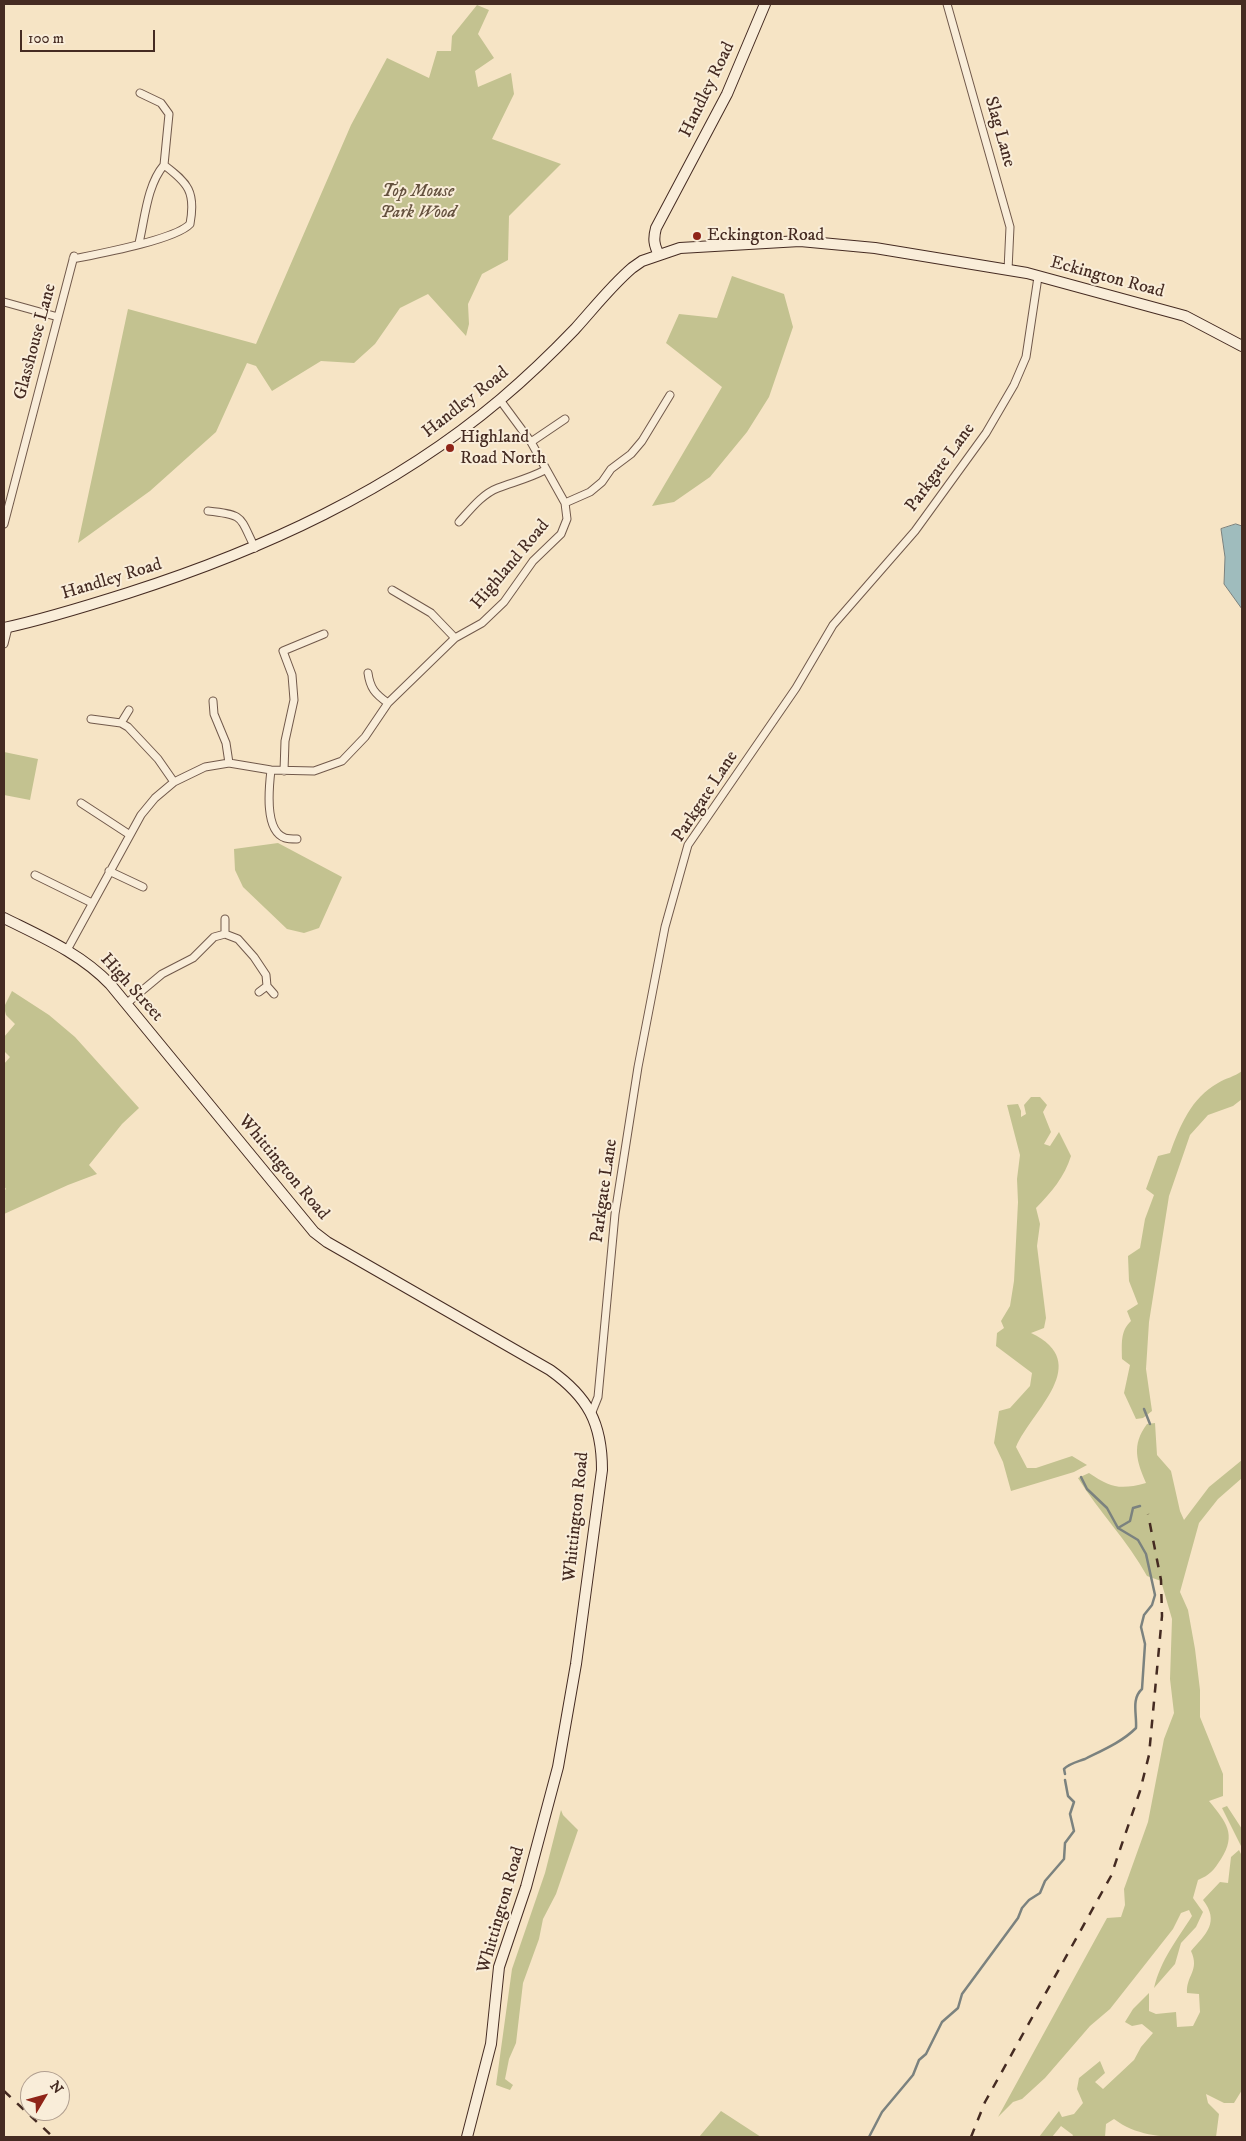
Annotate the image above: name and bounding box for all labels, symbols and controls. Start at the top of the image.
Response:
scale bar [22,20,158,52]
text: 100 m [28,29,64,48]
street label: Handley Road [676,39,740,141]
street label: Slag Lane [979,94,1019,170]
park label: Top Mouse Park Wood [380,181,456,223]
place label: Eckington Road [707,225,824,247]
marker: Eckington Road [691,230,703,242]
street label: Eckington Road [1048,252,1166,304]
street label: Glasshouse Lane [10,282,62,402]
street label: Handley Road [419,363,513,443]
street label: Parkgate Lane [902,419,980,517]
place label: Highland Road North [460,427,546,469]
marker: Highland Road North [444,442,456,454]
street label: Highland Road [467,516,555,614]
street label: Handley Road [59,555,165,605]
street label: Parkgate Lane [668,747,744,847]
street label: High Street [95,949,167,1027]
street label: Whittington Road [233,1111,333,1225]
street label: Parkgate Lane [587,1138,623,1244]
street label: Whittington Road [559,1451,595,1583]
street label: Whittington Road [474,1844,530,1976]
north arrow [20,2071,70,2121]
text: N [46,2078,67,2098]

